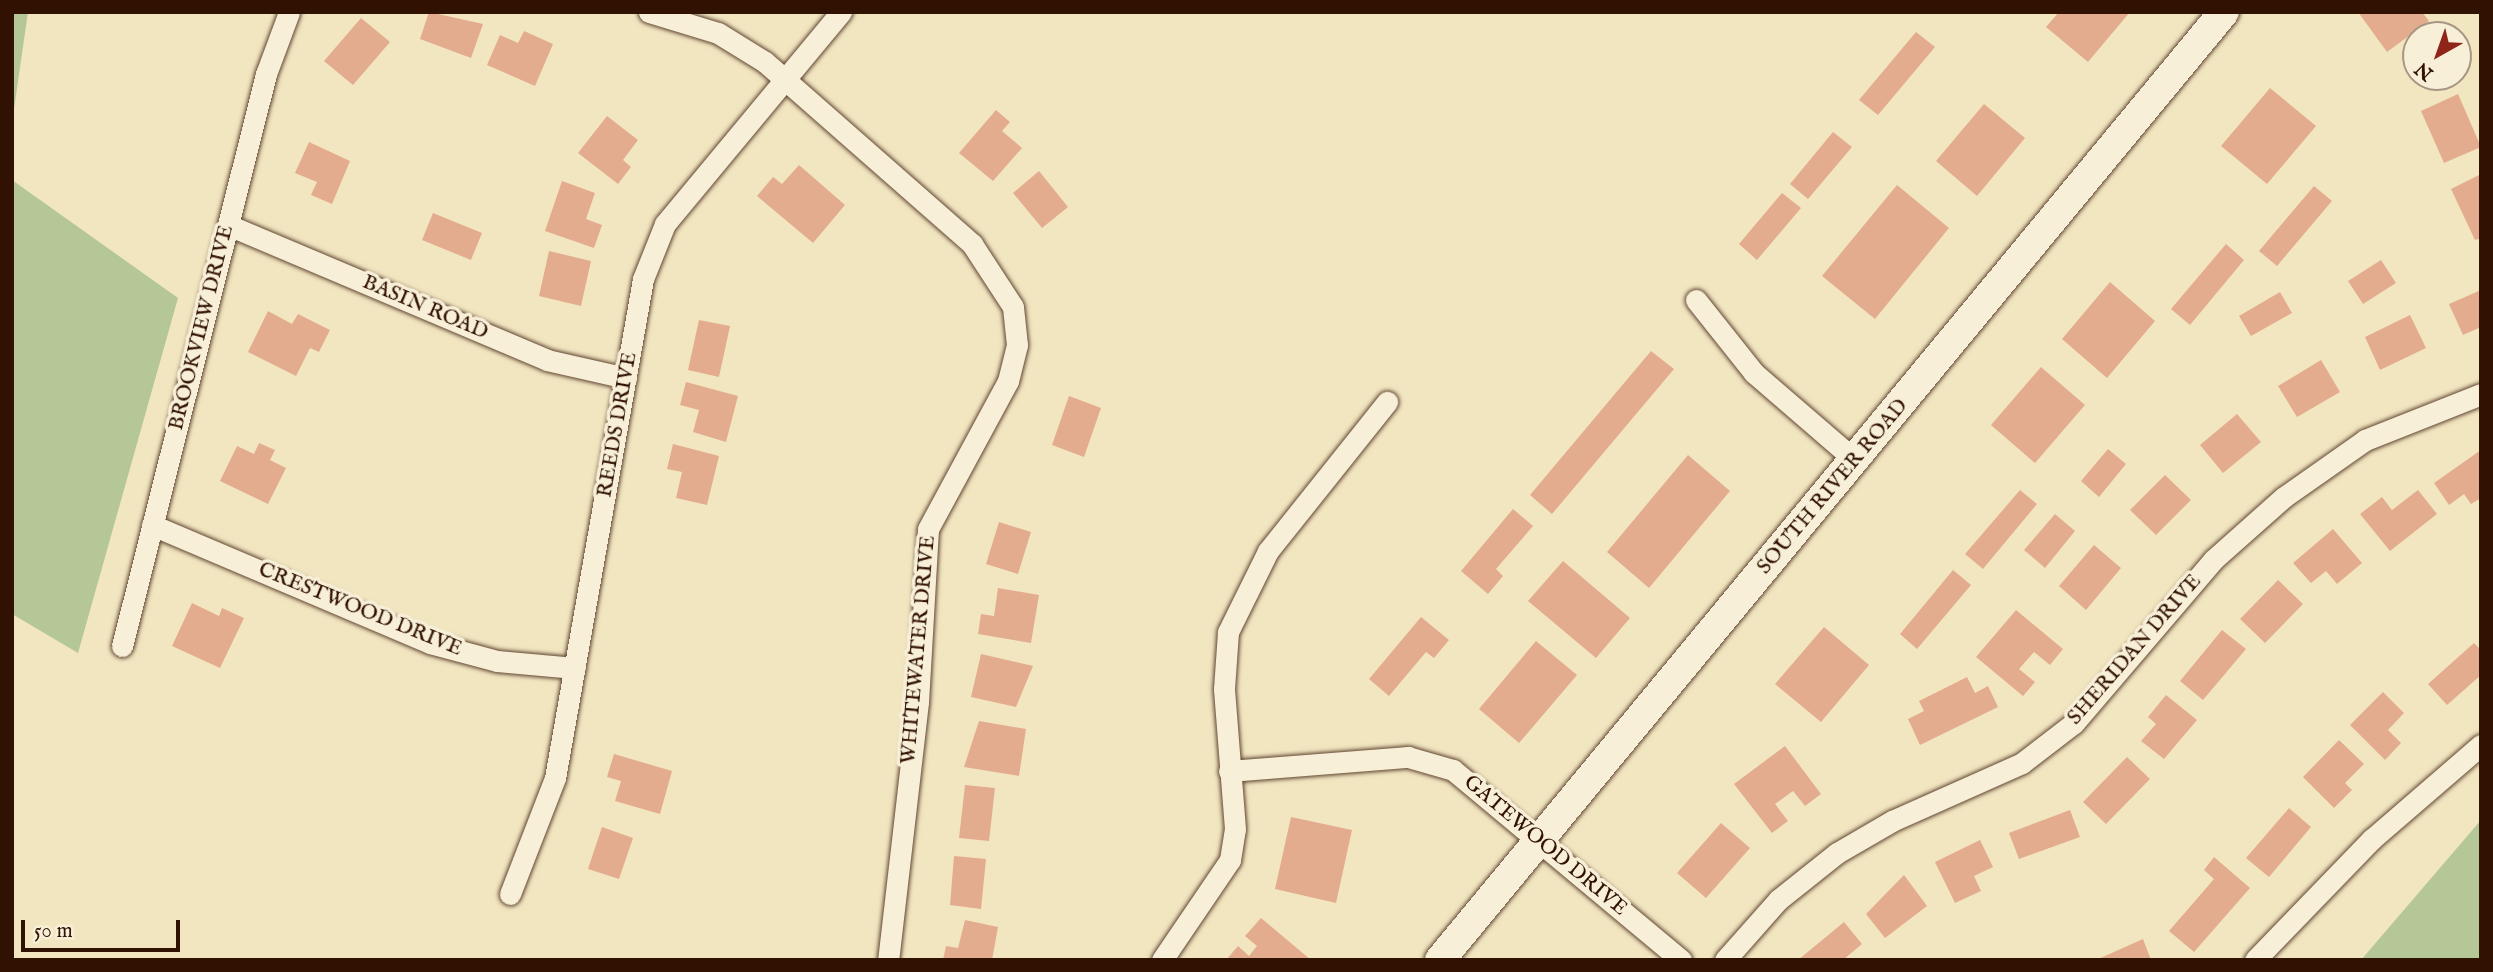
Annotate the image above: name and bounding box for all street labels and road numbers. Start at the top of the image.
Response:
street label: BROOKVIEW DRIVE [164,223,240,433]
street label: BASIN ROAD [358,270,492,346]
street label: REEDS DRIVE [593,350,643,500]
street label: SOUTH RIVER ROAD [1752,394,1914,580]
street label: WHITEWATER DRIVE [896,535,942,765]
street label: CRESTWOOD DRIVE [254,558,466,662]
street label: SHERIDAN DRIVE [2063,570,2207,730]
street label: GATEWOOD DRIVE [1458,770,1632,922]

